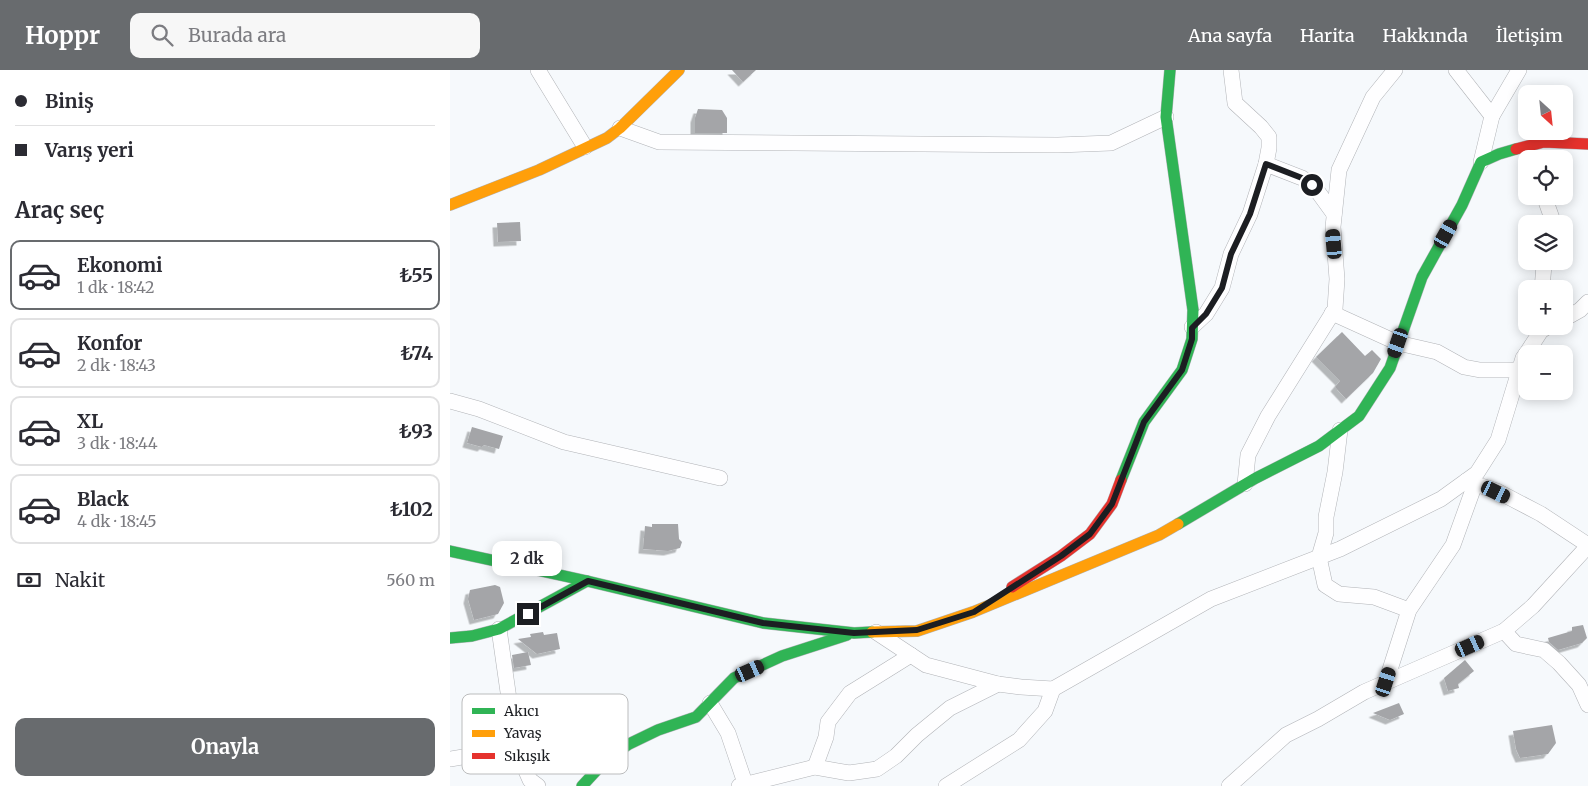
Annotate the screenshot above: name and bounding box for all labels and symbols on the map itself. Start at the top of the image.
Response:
north arrow [1518,85,1572,140]
route start [1301,174,1323,196]
car [1432,217,1459,251]
car [1325,228,1342,260]
car [1386,326,1409,360]
car [1479,479,1512,505]
callout: 2 dk [493,542,563,576]
route end [517,603,539,625]
car [1453,633,1486,659]
car [733,658,766,684]
car [1374,665,1397,699]
legend [462,694,628,774]
text: Akıcı [503,702,539,720]
text: Yavaş [503,724,542,742]
text: Sıkışık [504,747,550,765]

